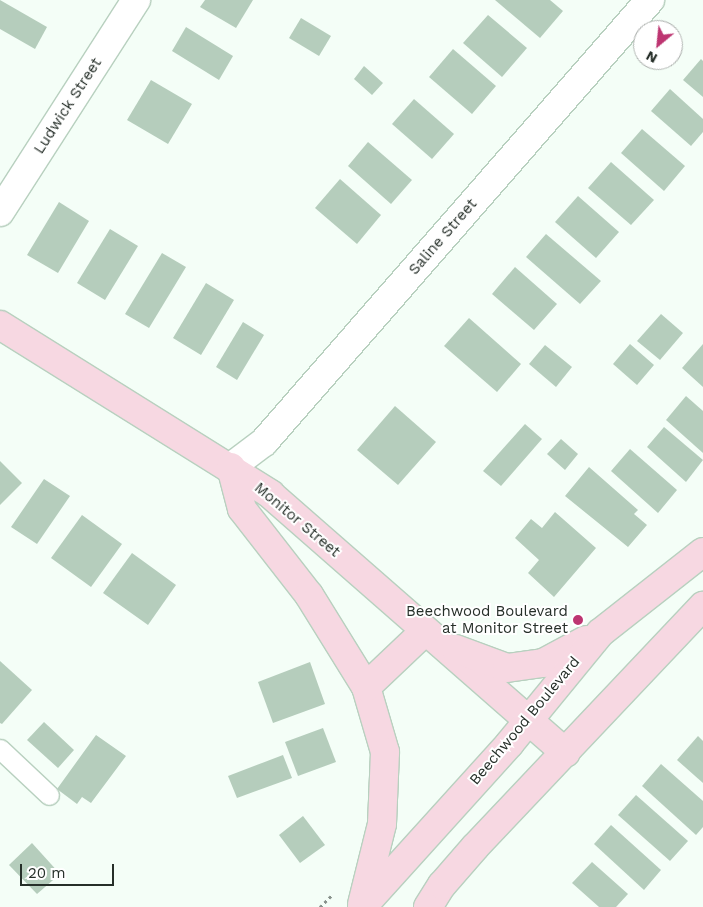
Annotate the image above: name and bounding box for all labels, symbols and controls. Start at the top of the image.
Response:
north arrow [633,20,683,70]
text: N [643,48,660,67]
street label: Ludwick Street [30,54,106,158]
street label: Saline Street [405,195,481,279]
street label: Monitor Street [250,479,344,561]
place label: Beechwood Boulevard at Monitor Street [406,602,568,637]
marker: Beechwood Boulevard at Monitor Street [572,614,584,626]
street label: Beechwood Boulevard [466,653,584,789]
scale bar [22,854,116,886]
text: 20 m [28,864,66,882]

